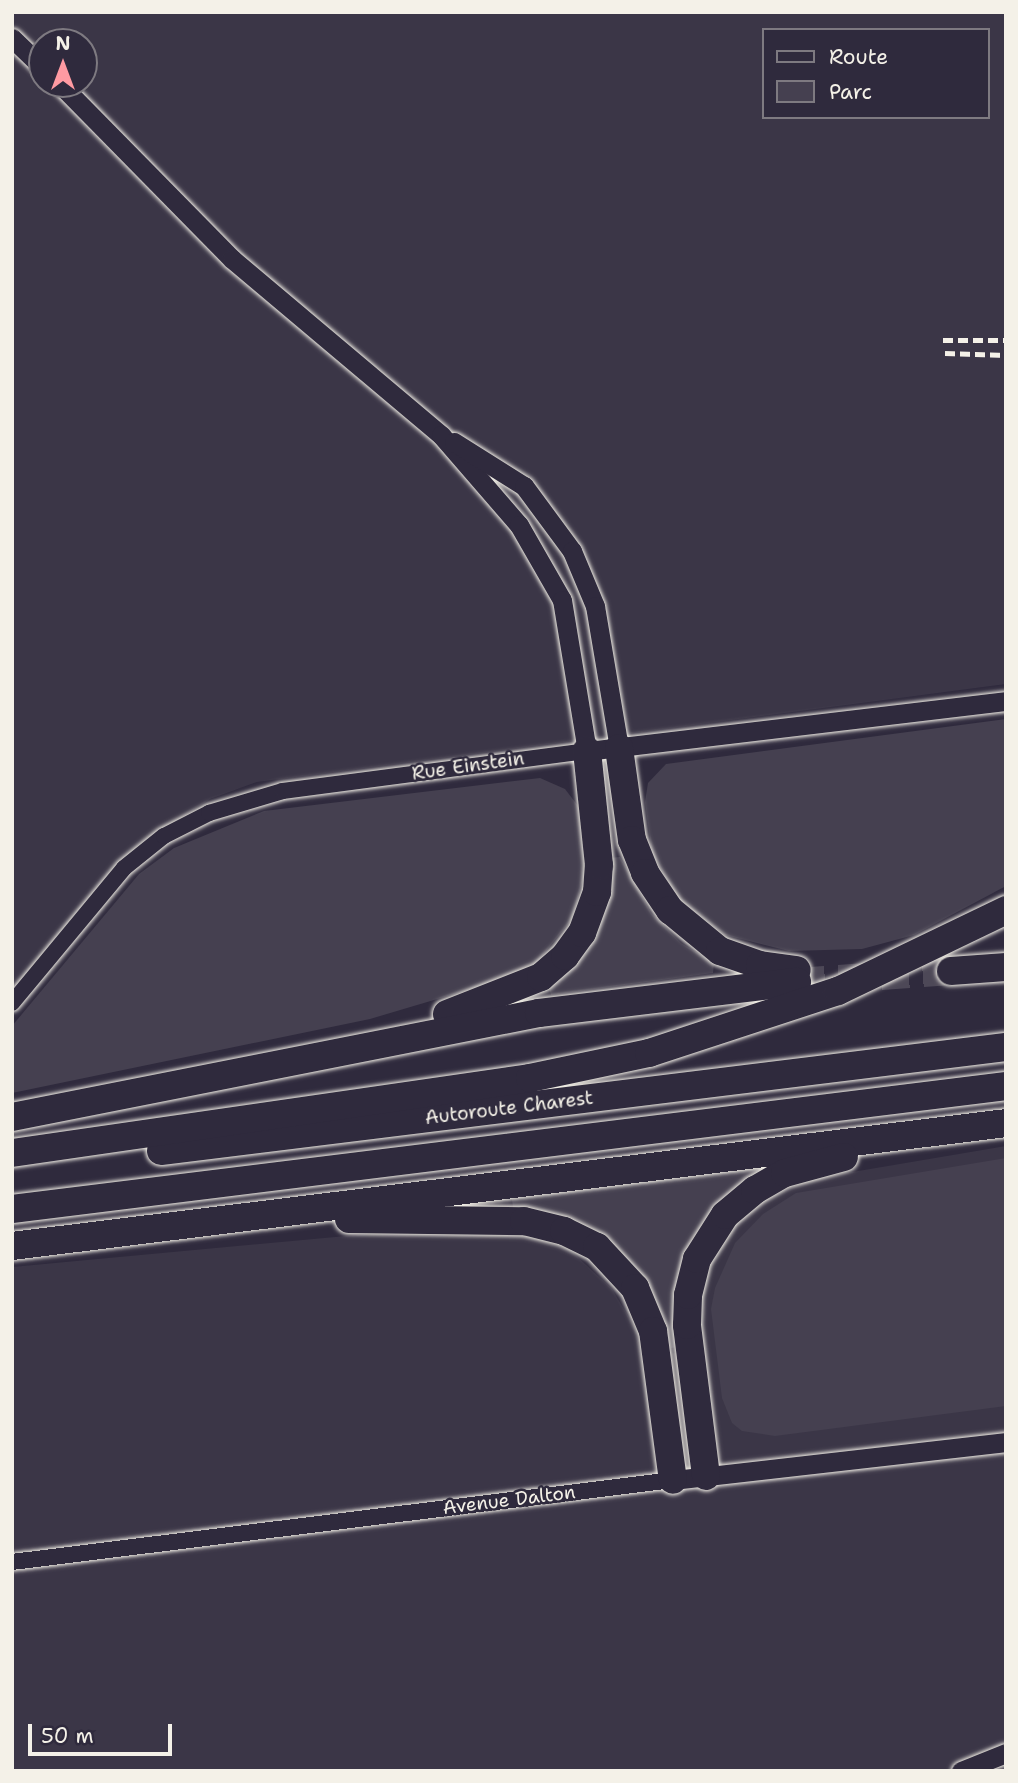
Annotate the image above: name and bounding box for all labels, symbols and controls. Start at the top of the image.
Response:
north arrow [28,28,98,98]
legend [762,28,990,119]
text: N [55,31,71,56]
text: Route [829,43,888,71]
text: Parc [829,78,872,106]
street label: Rue Einstein [410,747,526,785]
street label: Autoroute Charest [424,1086,594,1130]
street label: Avenue Dalton [441,1481,577,1519]
scale bar [32,1710,175,1754]
text: 50 m [41,1722,94,1750]

